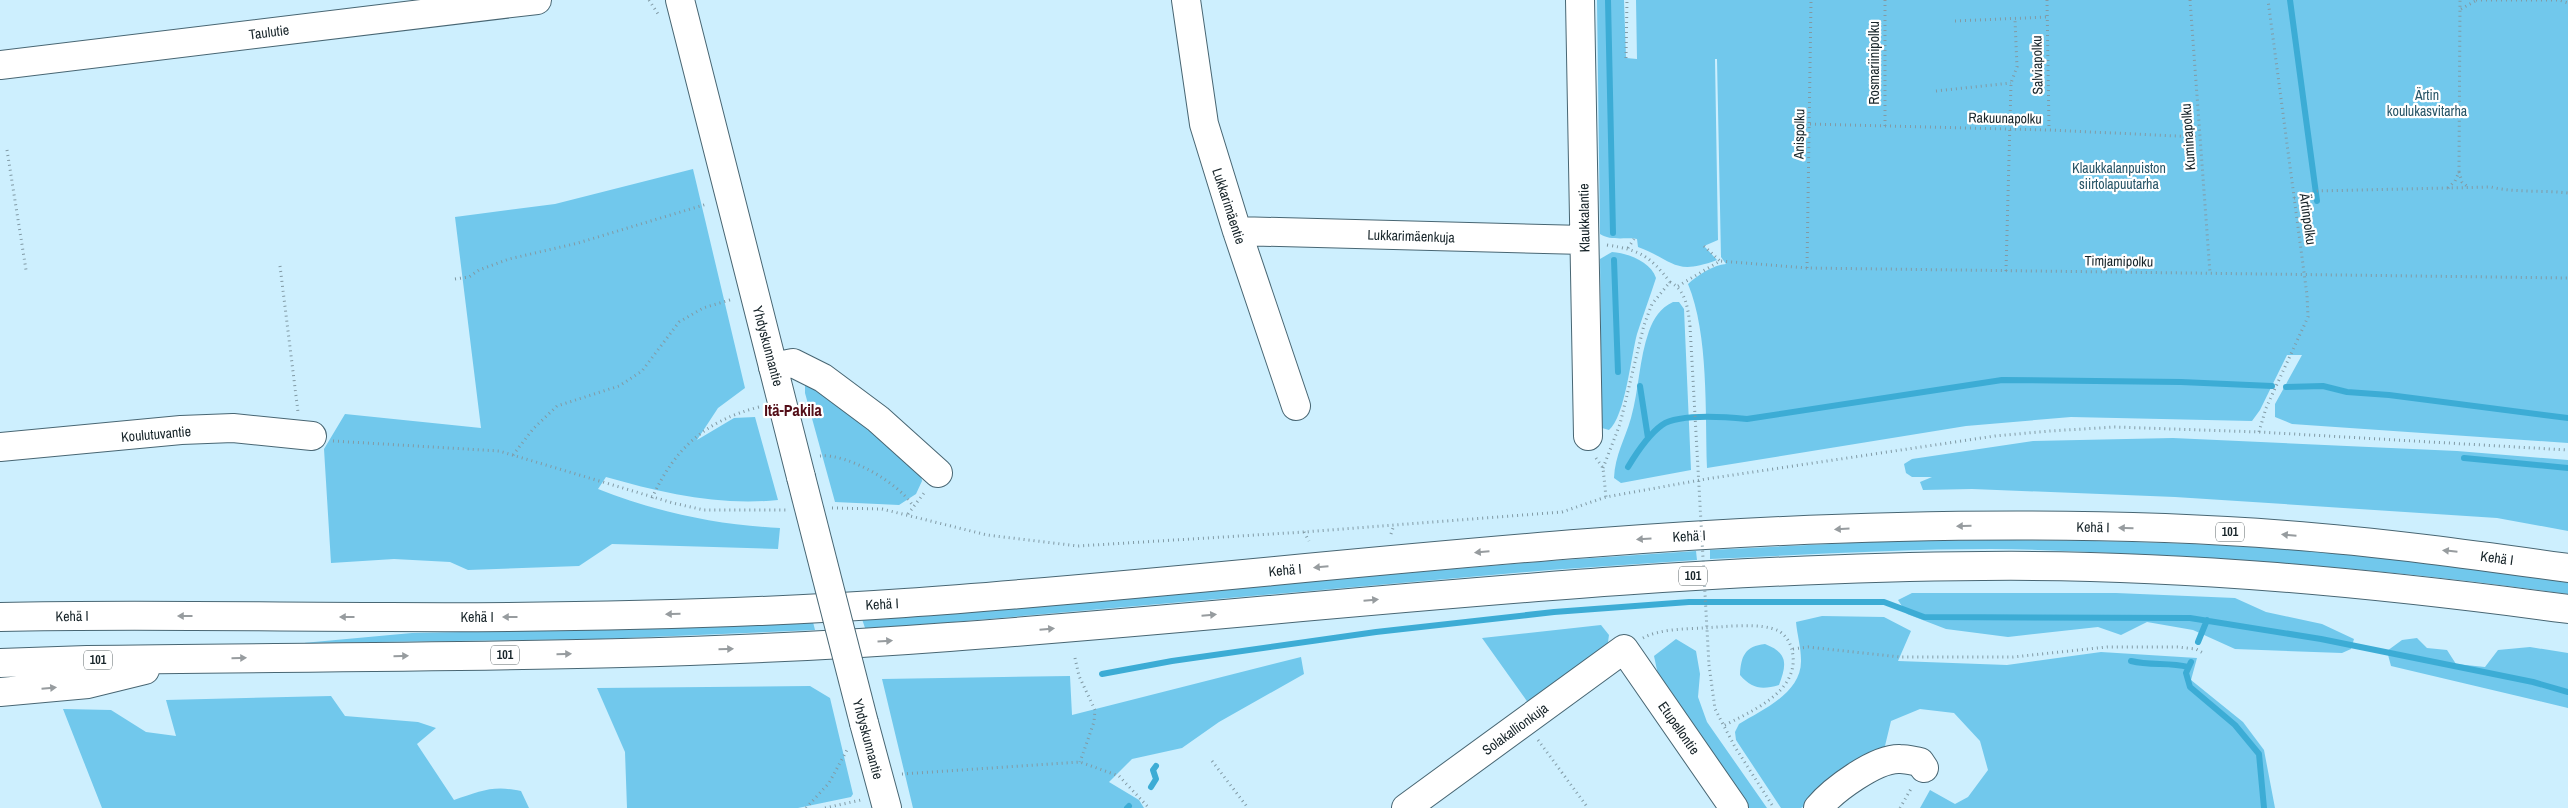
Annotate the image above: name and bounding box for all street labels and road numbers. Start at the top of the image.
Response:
street label: Taulutie [248,21,290,43]
street label: Rosmariinipolku [1865,21,1883,105]
street label: Salviapolku [2027,35,2047,95]
street label: Kuminapolku [2177,103,2199,171]
street label: Rakuunapolku [1968,108,2042,128]
street label: Anispolku [1790,109,1808,160]
street label: Lukkarimäentie [1208,166,1250,246]
street label: Klaukkalantie [1574,183,1594,253]
street label: Ärtinpolku [2295,191,2321,246]
street label: Lukkarimäenkuja [1367,225,1456,247]
street label: Timjamipolku [2085,251,2153,271]
street label: Yhdyskunnantie [749,304,787,388]
street label: Koulutuvantie [120,422,192,446]
street label: Kehä I [2076,518,2110,536]
road number: 101 [2216,522,2244,542]
street label: Kehä I [1672,526,1706,546]
street label: Kehä I [2479,547,2515,569]
street label: Kehä I [1268,560,1302,580]
road number: 101 [1679,566,1707,586]
street label: Kehä I [865,594,899,614]
street label: Kehä I [55,607,89,625]
street label: Kehä I [460,608,494,626]
road number: 101 [491,646,519,664]
road number: 101 [84,650,112,670]
street label: Yhdyskunnantie [849,697,887,781]
street label: Etupellontie [1654,698,1704,758]
street label: Solakallionkuja [1478,699,1552,759]

